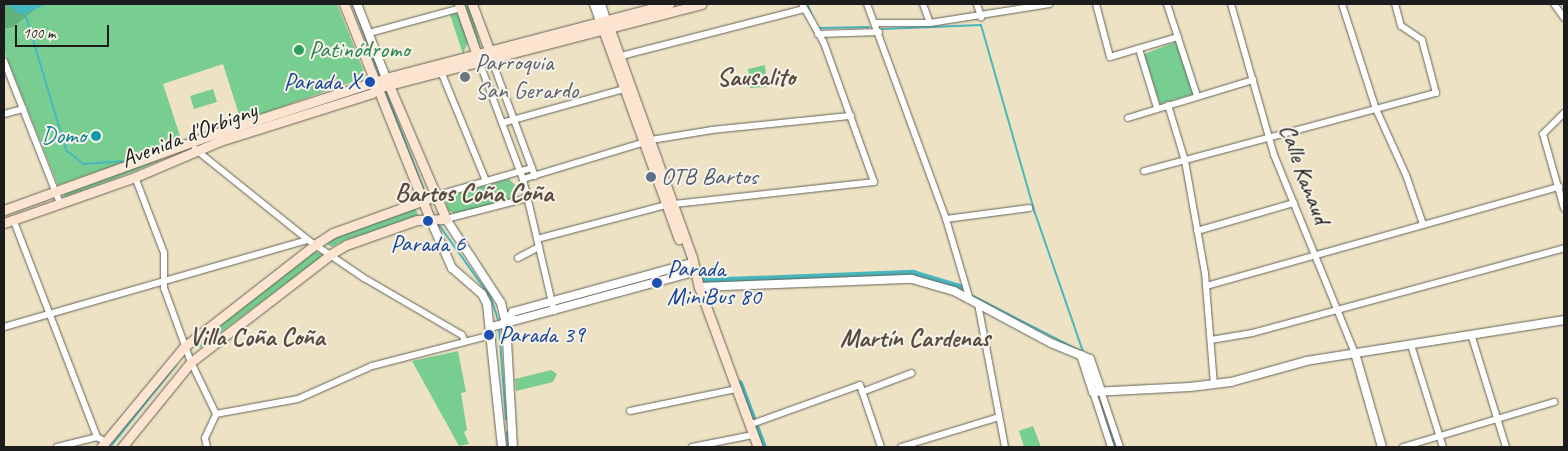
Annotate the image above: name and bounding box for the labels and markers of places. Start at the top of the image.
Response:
place label: Patinódromo [309,36,410,64]
marker: Patinódromo [293,44,305,56]
place label: Parroquia San Gerardo [475,49,578,105]
place label: Parada X [283,68,360,96]
marker: Parroquia San Gerardo [459,71,471,83]
marker: Parada X [364,76,376,88]
place label: Domo [42,122,86,150]
marker: Domo [90,130,102,142]
place label: OTB Bartos [661,163,758,191]
marker: OTB Bartos [645,171,657,183]
marker: Parada 6 [422,215,434,227]
place label: Parada 6 [391,230,465,258]
place label: Parada MiniBus 80 [667,255,761,311]
marker: Parada MiniBus 80 [651,277,663,289]
place label: Parada 39 [499,321,585,349]
marker: Parada 39 [483,329,495,341]

